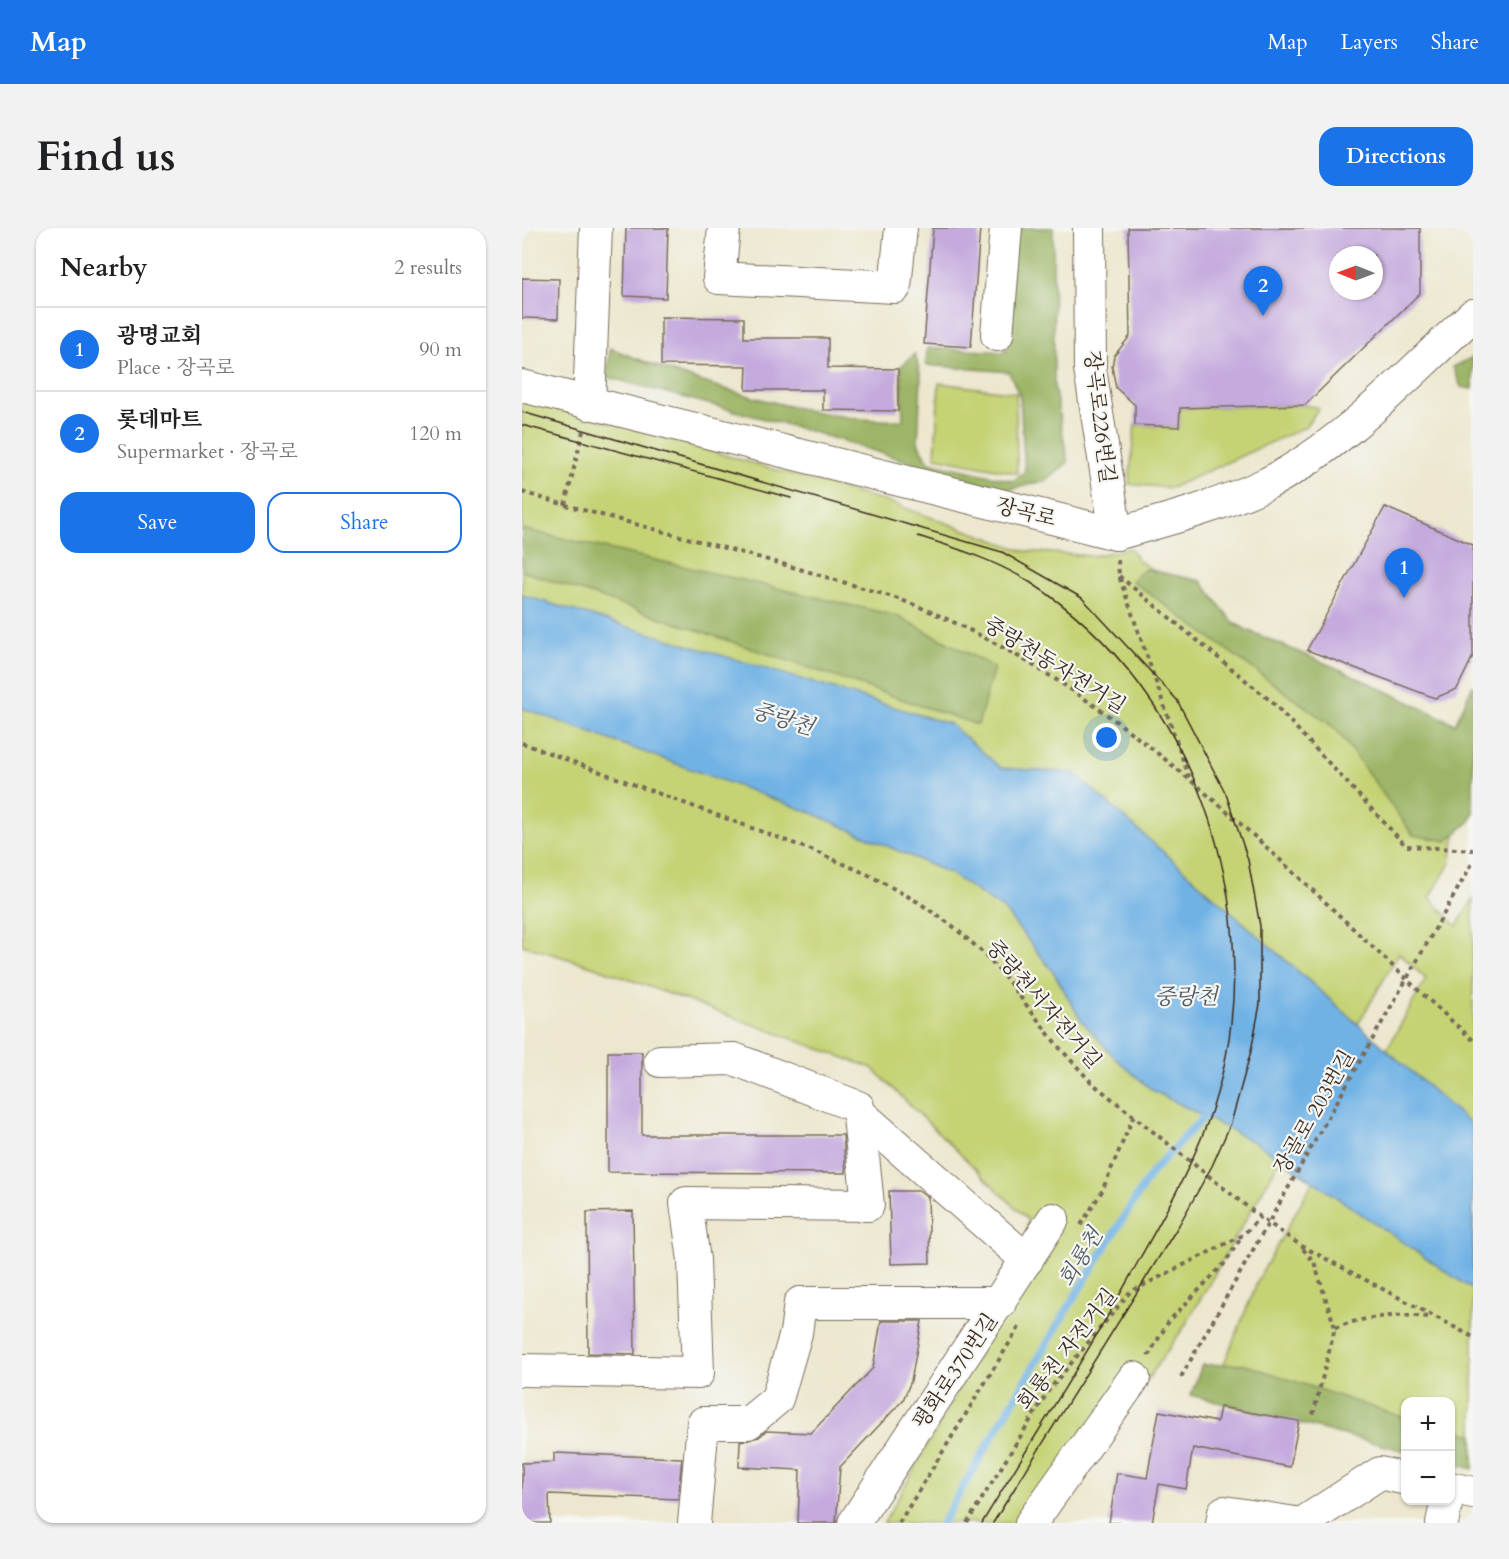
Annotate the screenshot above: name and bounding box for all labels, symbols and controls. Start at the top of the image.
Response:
text: Map [30,23,87,61]
text: Map [1268,28,1308,57]
text: Layers [1341,28,1398,57]
text: Share [1431,28,1479,57]
button: Directions [1319,127,1473,186]
text: Find us [36,128,176,185]
north arrow [1329,246,1383,300]
text: Nearby [60,250,148,285]
text: 2 results [394,254,462,281]
pin: 2 [1244,266,1282,316]
text: 광명교회 [117,321,202,351]
text: 1 [74,336,85,363]
text: 90 m [419,336,462,363]
street label: 장곡로226번길 [1077,349,1122,485]
text: Place · 장곡로 [117,354,235,381]
text: 롯데마트 [117,405,202,435]
text: 2 [74,420,85,447]
text: 120 m [409,420,462,447]
text: Supermarket · 장곡로 [117,438,298,465]
street label: 장곡로 [993,491,1059,534]
button: Save [60,492,255,553]
button: Share [267,492,462,553]
pin: 1 [1384,548,1424,598]
street label: 중랑천동자전거길 [978,610,1131,721]
water label: 중랑천 [748,695,819,743]
your location [1092,723,1121,752]
street label: 중랑천서자전거길 [979,934,1108,1075]
water label: 중랑천 [1154,982,1220,1012]
street label: 장골로 203번길 [1267,1045,1362,1180]
water label: 회룡천 [1052,1221,1111,1293]
street label: 회룡천 자전거길 [1011,1282,1124,1416]
street label: 평화로370번길 [906,1308,1005,1435]
map controls [1401,1397,1455,1505]
button: + [1401,1397,1455,1451]
button: − [1401,1451,1455,1505]

